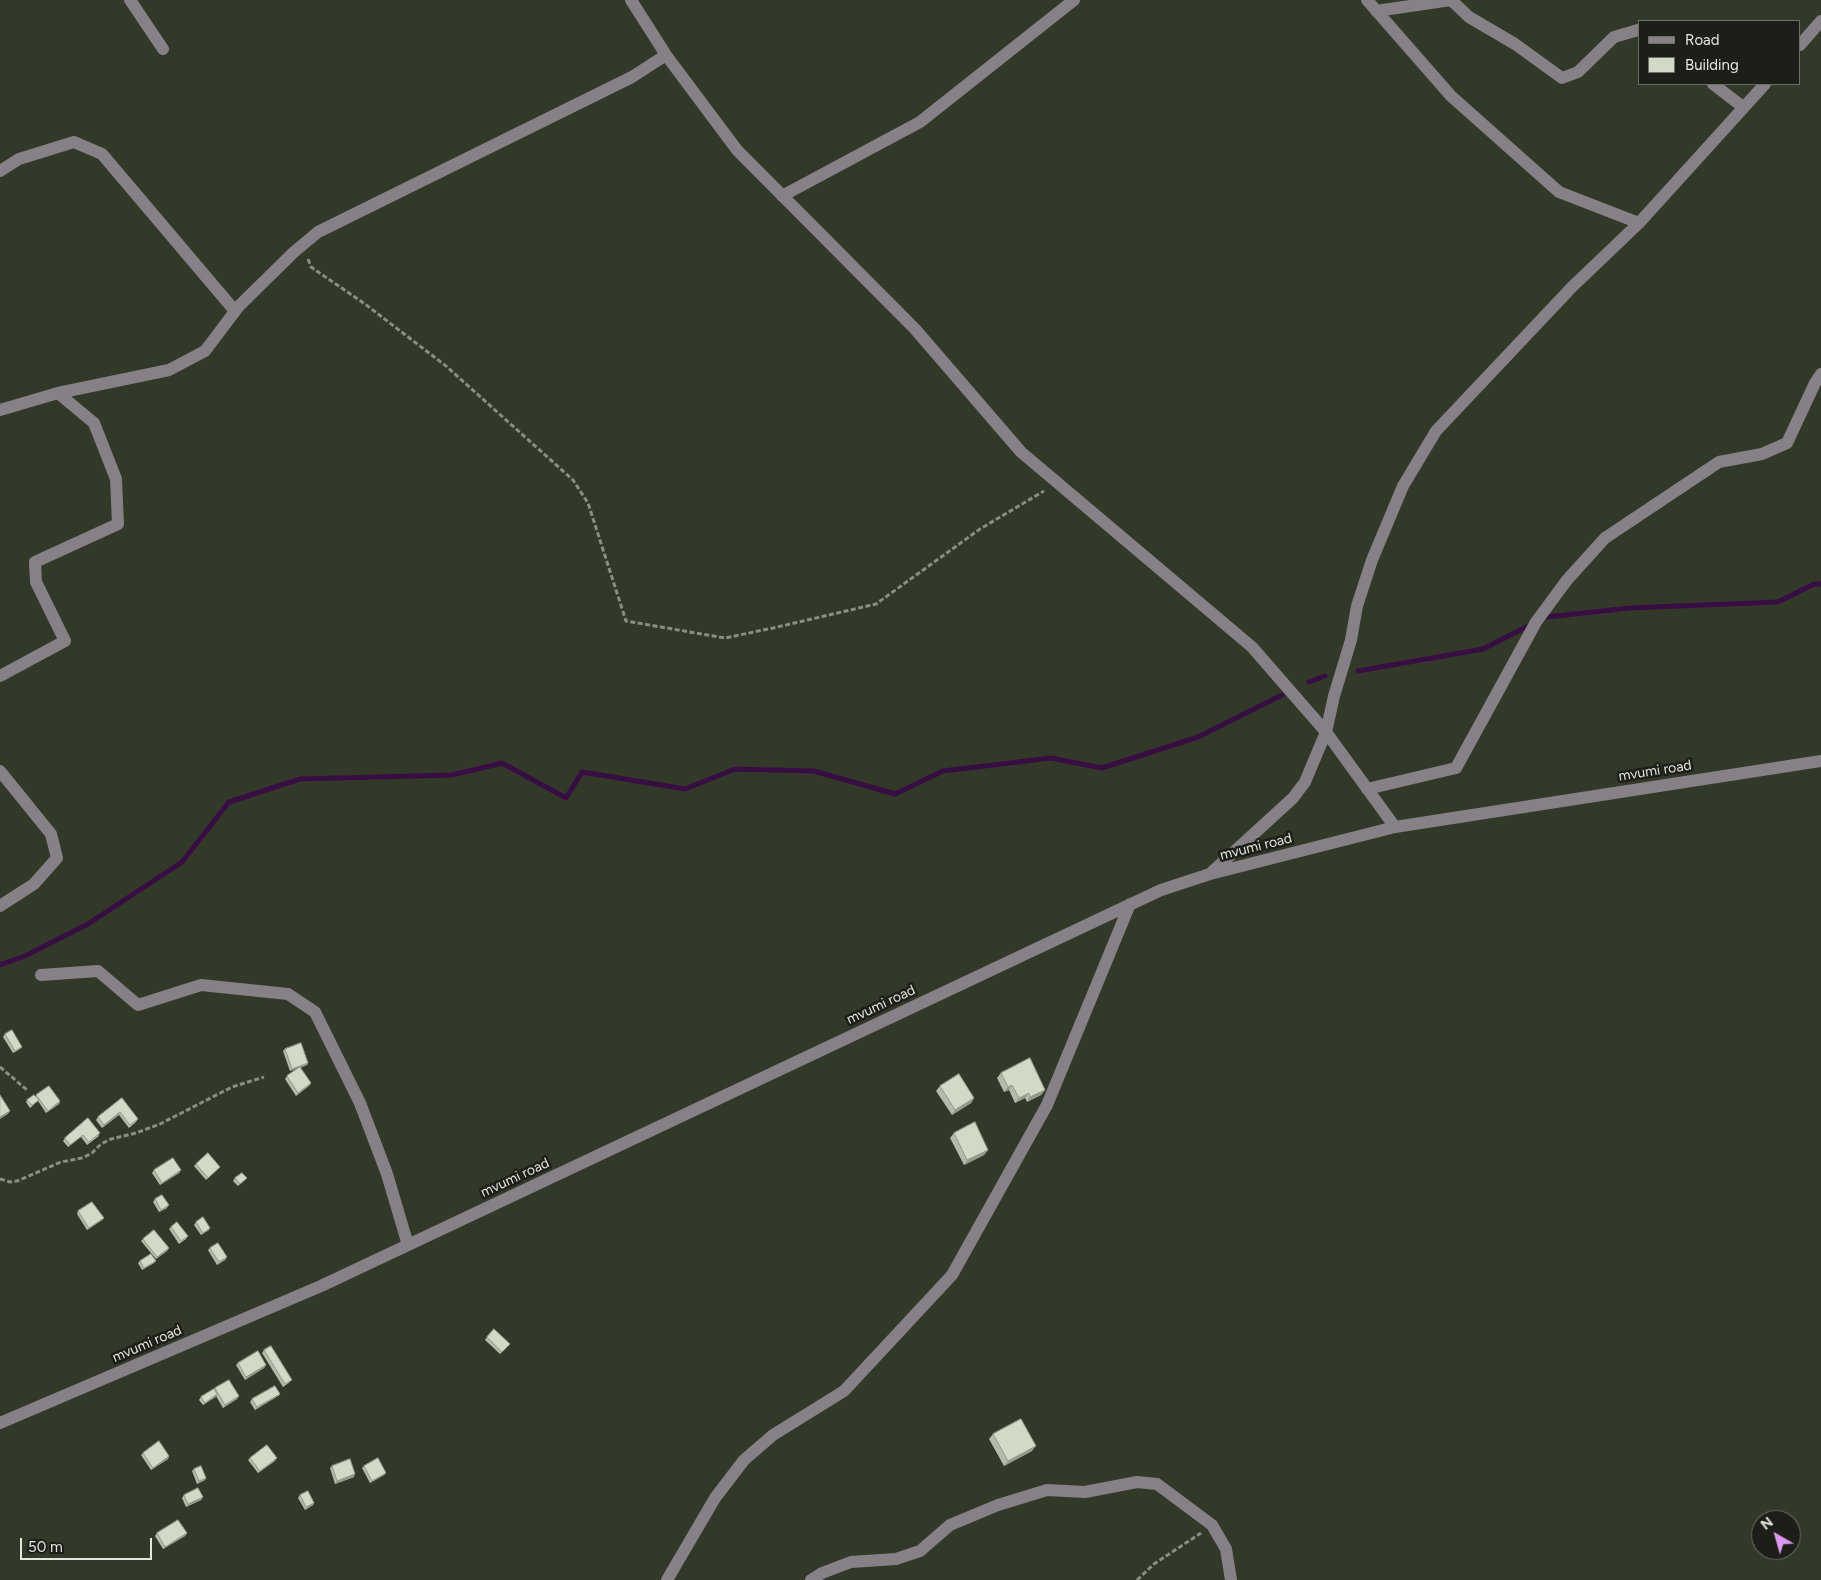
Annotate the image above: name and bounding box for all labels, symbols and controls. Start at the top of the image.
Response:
legend [1638,20,1801,85]
text: Road [1685,31,1720,49]
text: Building [1685,56,1739,74]
street label: mvumi road [1617,757,1693,785]
street label: mvumi road [1218,830,1294,864]
street label: mvumi road [844,982,918,1028]
street label: mvumi road [478,1155,552,1201]
street label: mvumi road [110,1322,184,1366]
north arrow [1751,1510,1801,1560]
text: N [1758,1514,1777,1534]
scale bar [22,1528,155,1560]
text: 50 m [28,1538,63,1556]

